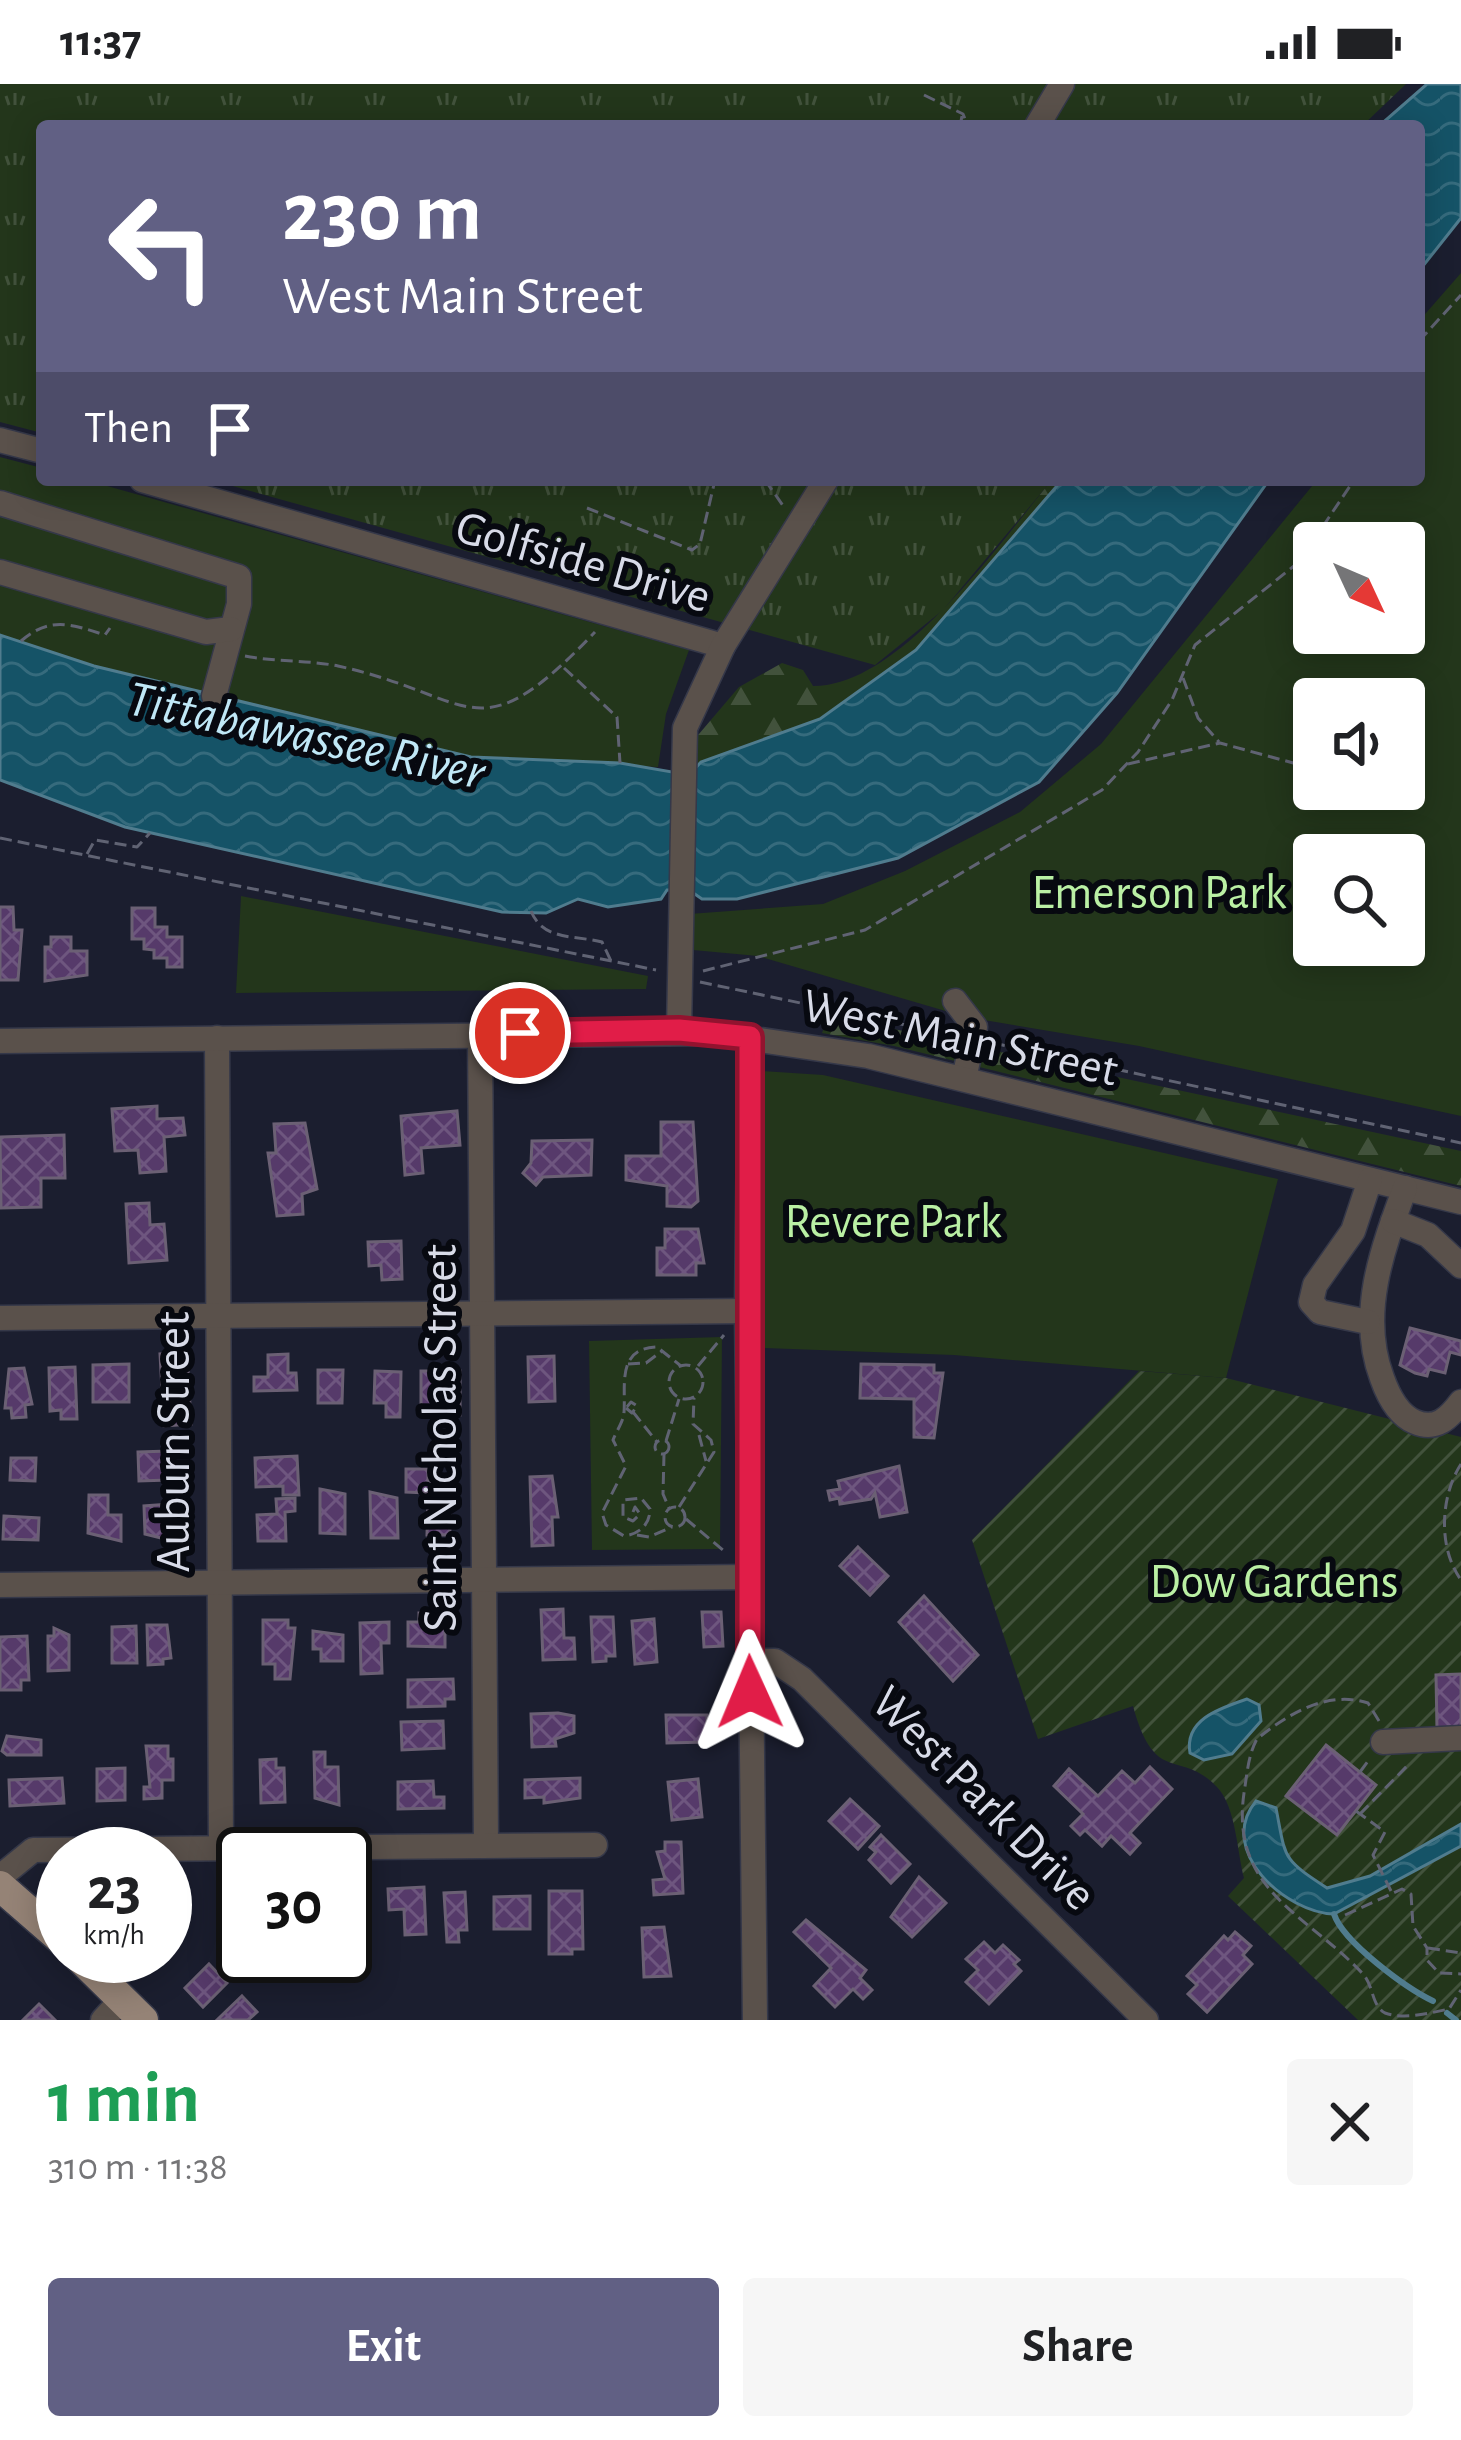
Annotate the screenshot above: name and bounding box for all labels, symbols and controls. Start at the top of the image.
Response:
text: 11:37 [60,19,142,64]
icon: left [84,168,240,324]
text: 230 m [282,172,482,256]
text: West Main Street [282,270,643,324]
icon: arrive [197,396,263,462]
text: Then [84,406,173,451]
street label: Golfside Drive [450,504,716,622]
north arrow [1293,522,1425,654]
map controls [1293,522,1425,966]
water label: Tittabawassee River [123,673,490,799]
button: sound [1293,678,1425,810]
button: search [1293,834,1425,966]
park label: Emerson Park [1031,870,1287,918]
pin [469,982,571,1084]
street label: West Main Street [798,982,1122,1096]
icon: arrive [487,1000,553,1066]
park label: Revere Park [784,1199,1002,1247]
street label: Saint Nicholas Street [418,1244,466,1632]
street label: Auburn Street [151,1311,199,1573]
park label: Dow Gardens [1149,1559,1399,1607]
position arrow [687,1629,813,1755]
street label: West Park Drive [862,1678,1104,1920]
speed limit sign: 30 [216,1827,372,1983]
text: 23 [87,1860,141,1920]
text: km/h [83,1920,145,1950]
button: close [1287,2059,1413,2185]
text: 1 min [48,2063,200,2135]
text: 310 m · 11:38 [48,2148,228,2187]
button: Exit [48,2278,719,2416]
button: Share [743,2278,1413,2416]

